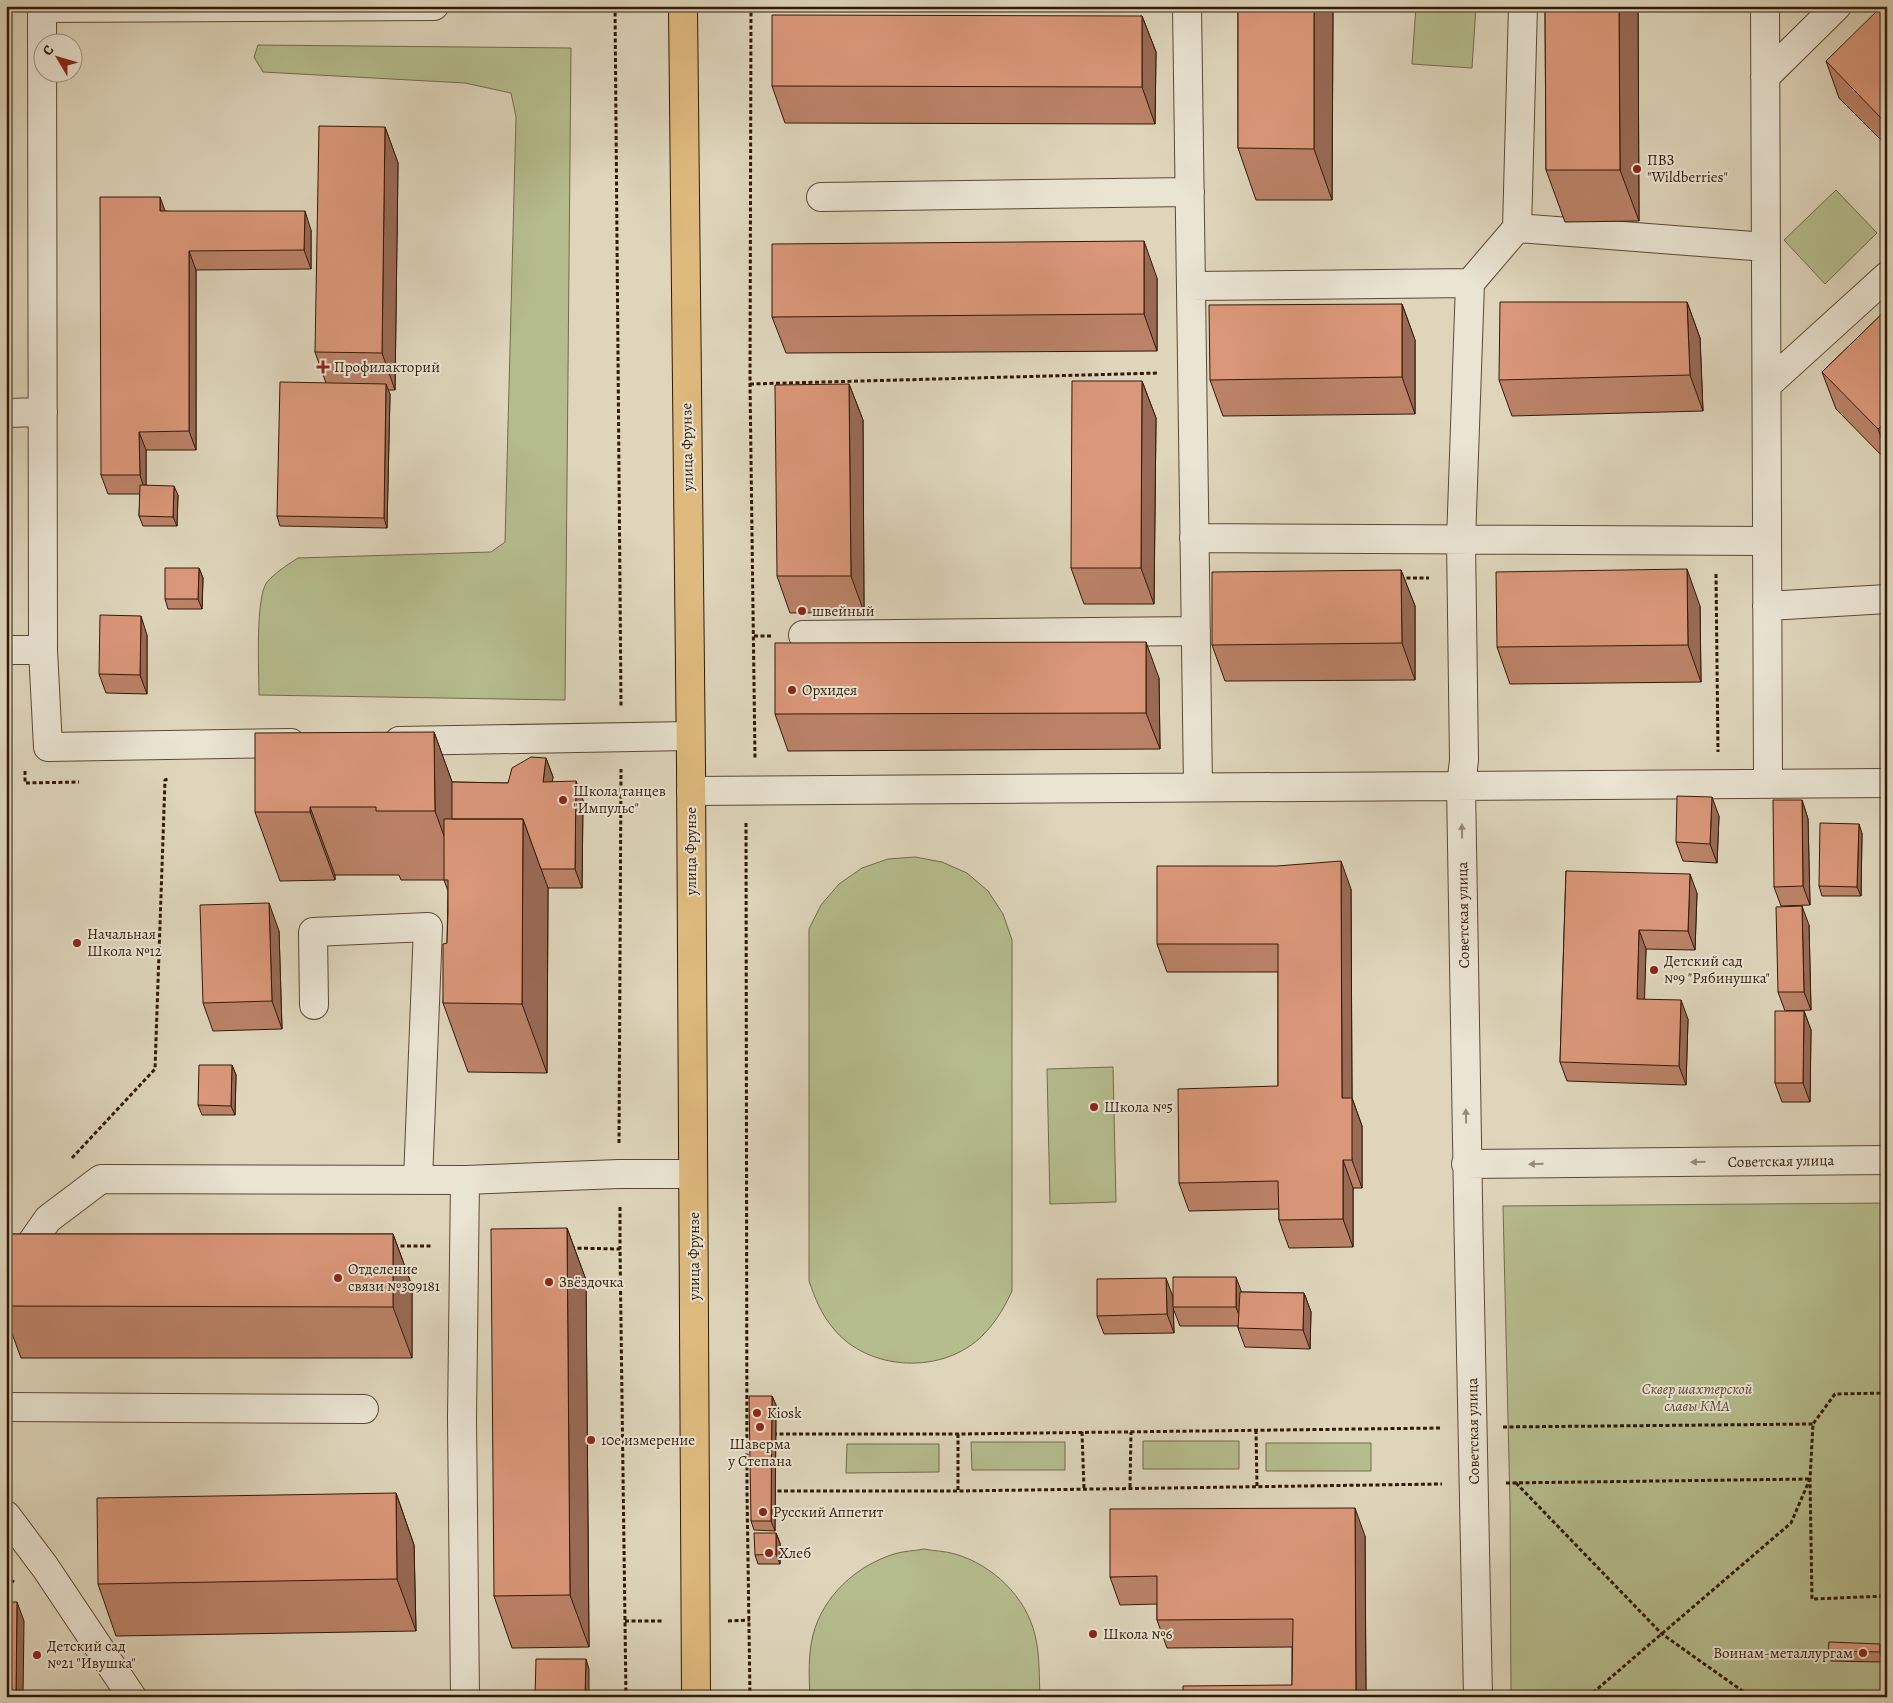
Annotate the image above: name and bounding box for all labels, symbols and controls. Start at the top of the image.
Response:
north arrow [32,32,82,82]
text: С [38,41,59,60]
place label: ПВЗ "Wildberries" [1647,150,1728,187]
marker: ПВЗ "Wildberries" [1631,163,1643,175]
place label: Профилакторий [334,357,440,377]
marker: Профилакторий [316,360,330,374]
street label: улица Фрунзе [676,403,698,492]
place label: швейный [812,601,875,621]
marker: швейный [796,605,808,617]
place label: Орхидея [802,680,857,700]
marker: Орхидея [786,684,798,696]
place label: Школа танцев "Импульс" [573,781,666,818]
marker: Школа танцев "Импульс" [557,794,569,806]
street label: улица Фрунзе [681,807,701,896]
one-way arrow [1458,822,1466,838]
street label: Советская улица [1452,861,1474,969]
place label: Начальная Школа №12 [87,924,162,961]
marker: Начальная Школа №12 [71,937,83,949]
place label: Детский сад №9 "Рябинушка" [1664,951,1770,988]
marker: Детский сад №9 "Рябинушка" [1648,964,1660,976]
place label: Школа №5 [1104,1097,1173,1117]
marker: Школа №5 [1088,1101,1100,1113]
one-way arrow [1461,1107,1469,1123]
street label: Советская улица [1727,1150,1835,1172]
one-way arrow [1690,1158,1706,1166]
one-way arrow [1527,1160,1543,1168]
street label: улица Фрунзе [684,1212,704,1301]
place label: Отделение связи №309181 [348,1259,440,1296]
marker: Отделение связи №309181 [332,1272,344,1284]
place label: Звёздочка [559,1272,624,1292]
marker: Звёздочка [543,1276,555,1288]
street label: Советская улица [1462,1377,1484,1485]
park label: Сквер шахтерской славы КМА [1642,1379,1753,1416]
place label: Kiosk [767,1403,802,1423]
marker: Kiosk [751,1407,763,1419]
marker: Шаверма у Степана [754,1421,766,1433]
place label: 10е измерение [601,1430,695,1450]
marker: 10е измерение [585,1434,597,1446]
place label: Шаверма у Степана [727,1434,792,1471]
place label: Русский Аппетит [773,1502,884,1522]
marker: Русский Аппетит [757,1506,769,1518]
place label: Хлеб [779,1543,811,1563]
marker: Хлеб [763,1547,775,1559]
place label: Школа №6 [1103,1624,1173,1644]
marker: Школа №6 [1087,1628,1099,1640]
place label: Детский сад №21 "Ивушка" [47,1636,136,1673]
place label: Воинам-металлургам [1713,1643,1853,1663]
marker: Воинам-металлургам [1857,1647,1869,1659]
marker: Детский сад №21 "Ивушка" [31,1649,43,1661]

